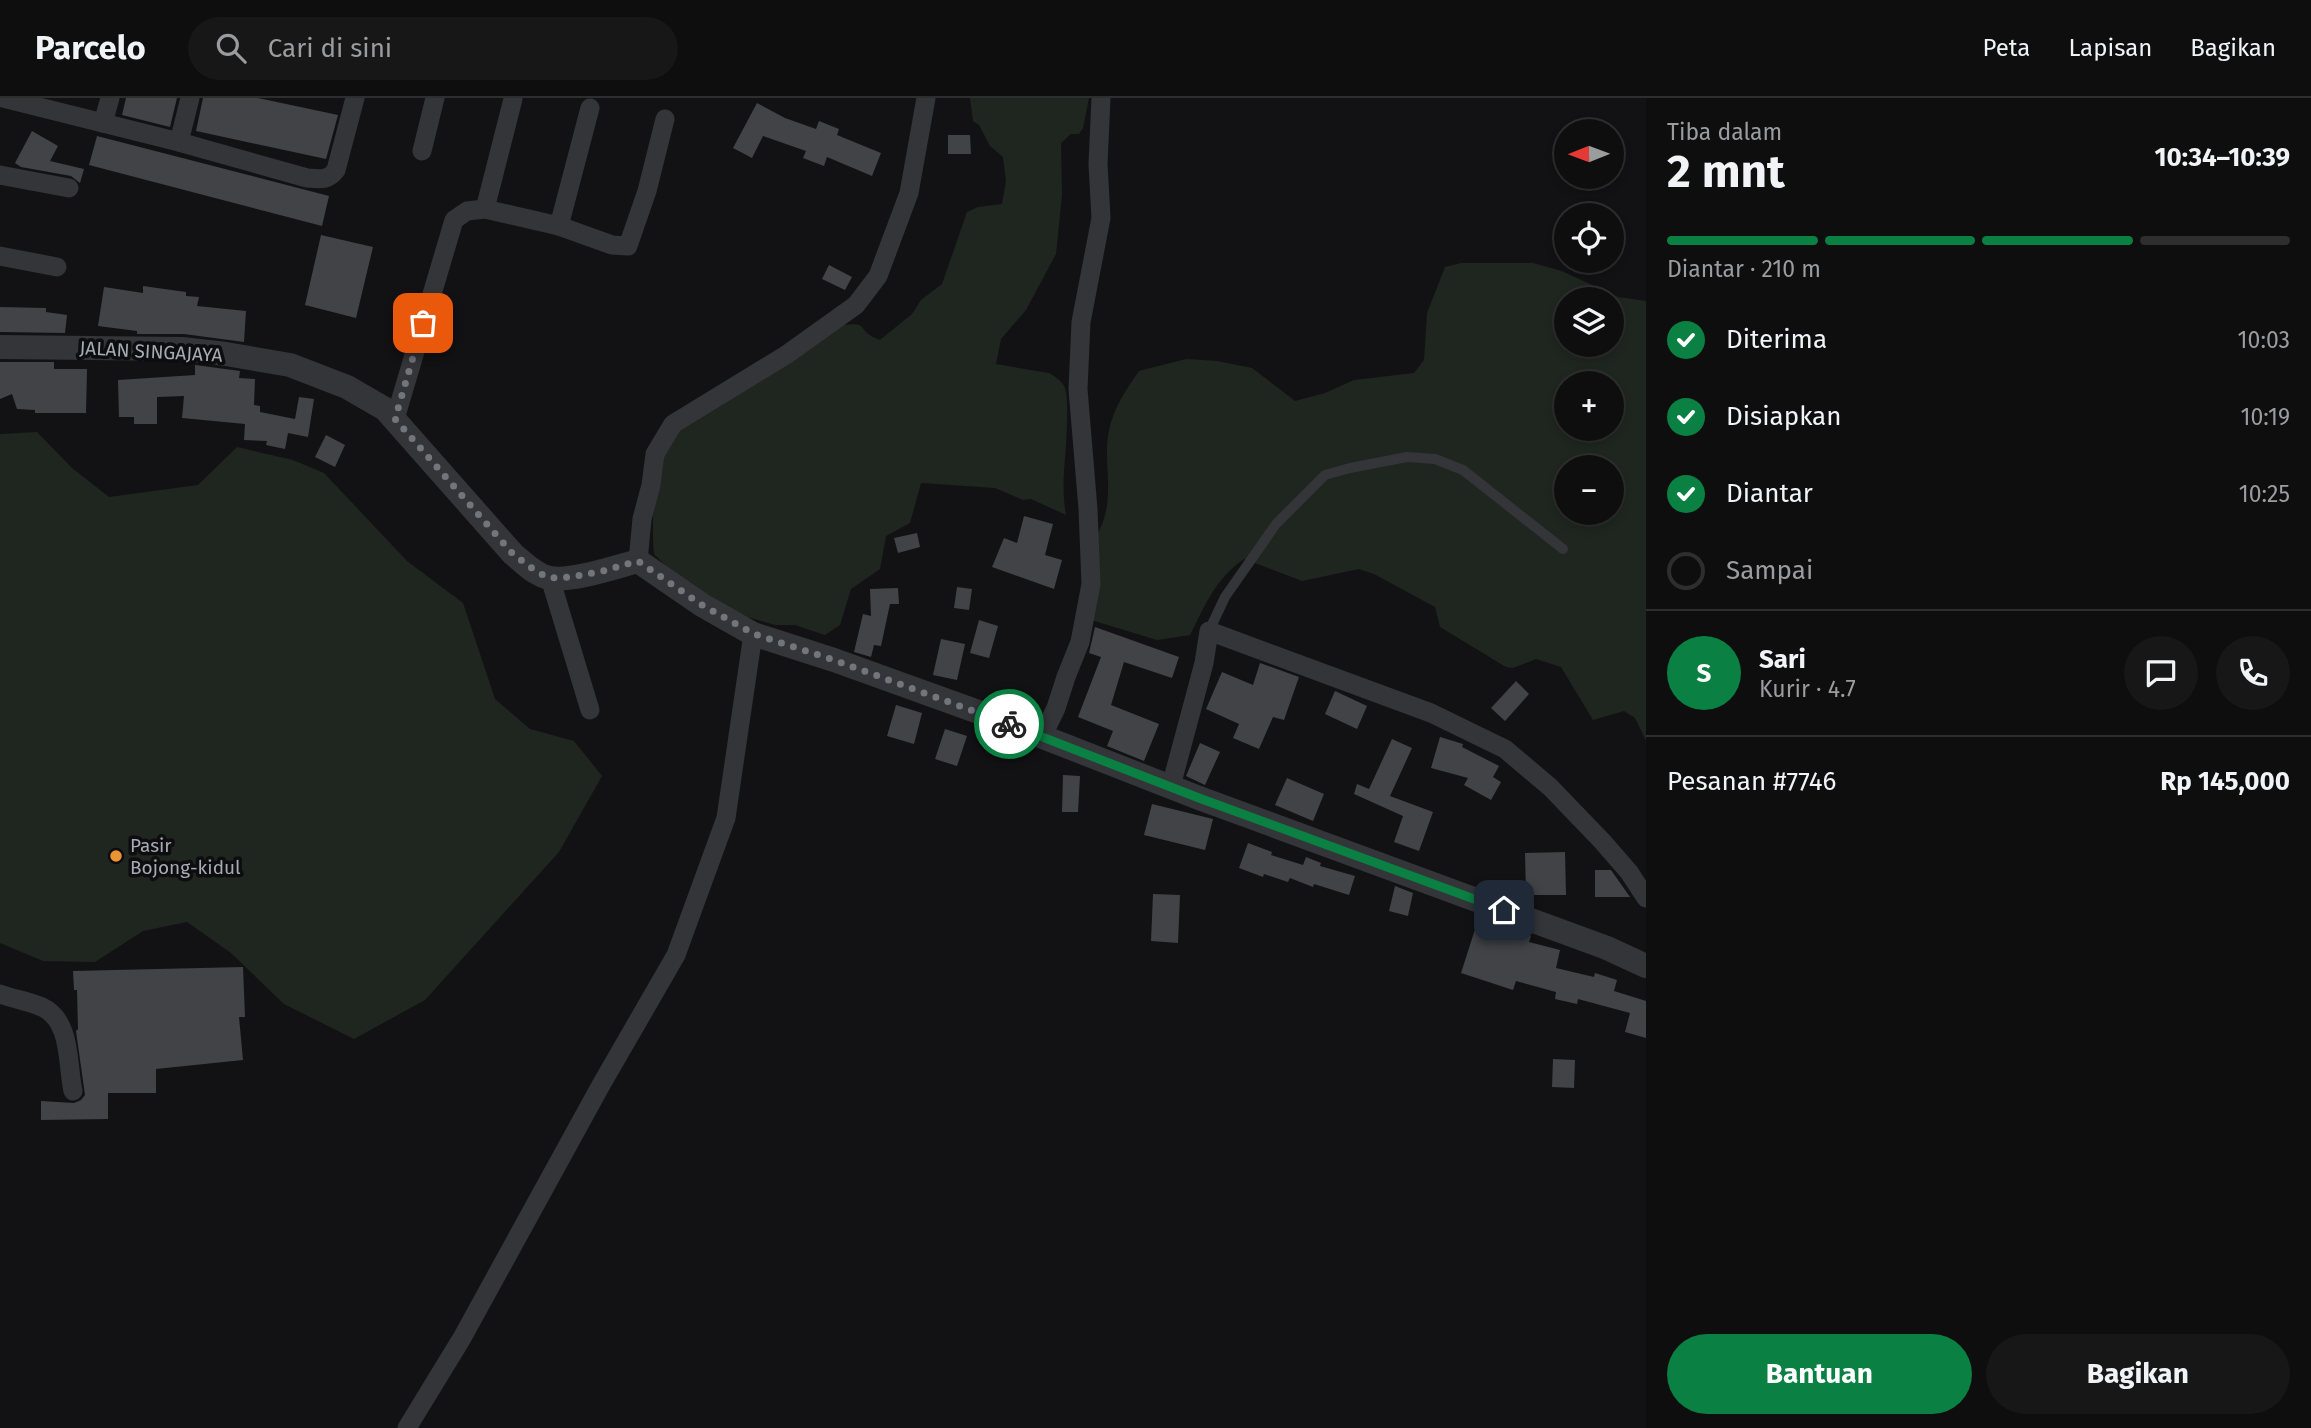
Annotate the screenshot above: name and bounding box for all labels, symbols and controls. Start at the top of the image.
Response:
search box [188,17,678,80]
text: Parcelo [35,28,146,68]
icon: search [212,29,250,67]
text: Cari di sini [268,33,392,64]
text: Peta [1983,34,2030,62]
text: Lapisan [2068,34,2152,62]
text: Bagikan [2190,34,2276,62]
text: Tiba dalam [1667,118,1782,146]
north arrow [1554,119,1624,189]
map controls [1554,119,1624,525]
text: 10:34–10:39 [2154,142,2290,173]
text: 2 mnt [1667,144,1785,199]
button: locate [1554,203,1624,273]
text: Diantar · 210 m [1667,255,1821,283]
button: layers [1554,287,1624,357]
pin [393,293,453,353]
icon: bag [404,304,442,342]
icon: check [1667,321,1705,359]
text: Diterima [1726,324,1827,355]
text: 10:03 [2238,326,2290,354]
street label: JALAN SINGAJAYA [79,336,223,367]
button: + [1554,371,1624,441]
icon: check [1667,398,1705,436]
text: Disiapkan [1726,401,1841,432]
text: 10:19 [2241,403,2290,431]
button: − [1554,455,1624,525]
icon: check [1667,475,1705,513]
text: Diantar [1726,478,1813,509]
text: 10:25 [2239,480,2290,508]
text: Sampai [1726,555,1813,586]
button: chat [2124,636,2198,710]
button: phone [2216,636,2290,710]
text: Sari [1759,644,1806,675]
text: S [1697,658,1711,689]
text: Kurir · 4.7 [1759,675,1856,703]
courier [974,689,1044,759]
icon: bike [990,705,1028,743]
text: Pesanan #7746 [1667,766,1836,797]
text: Rp 145,000 [2160,766,2290,797]
place label: Pasir Bojong-kidul [130,834,241,879]
marker: Pasir Bojong-kidul [108,848,124,864]
pin [1474,880,1534,940]
icon: home [1485,891,1523,929]
button: Bantuan [1667,1334,1972,1414]
button: Bagikan [1986,1334,2290,1414]

